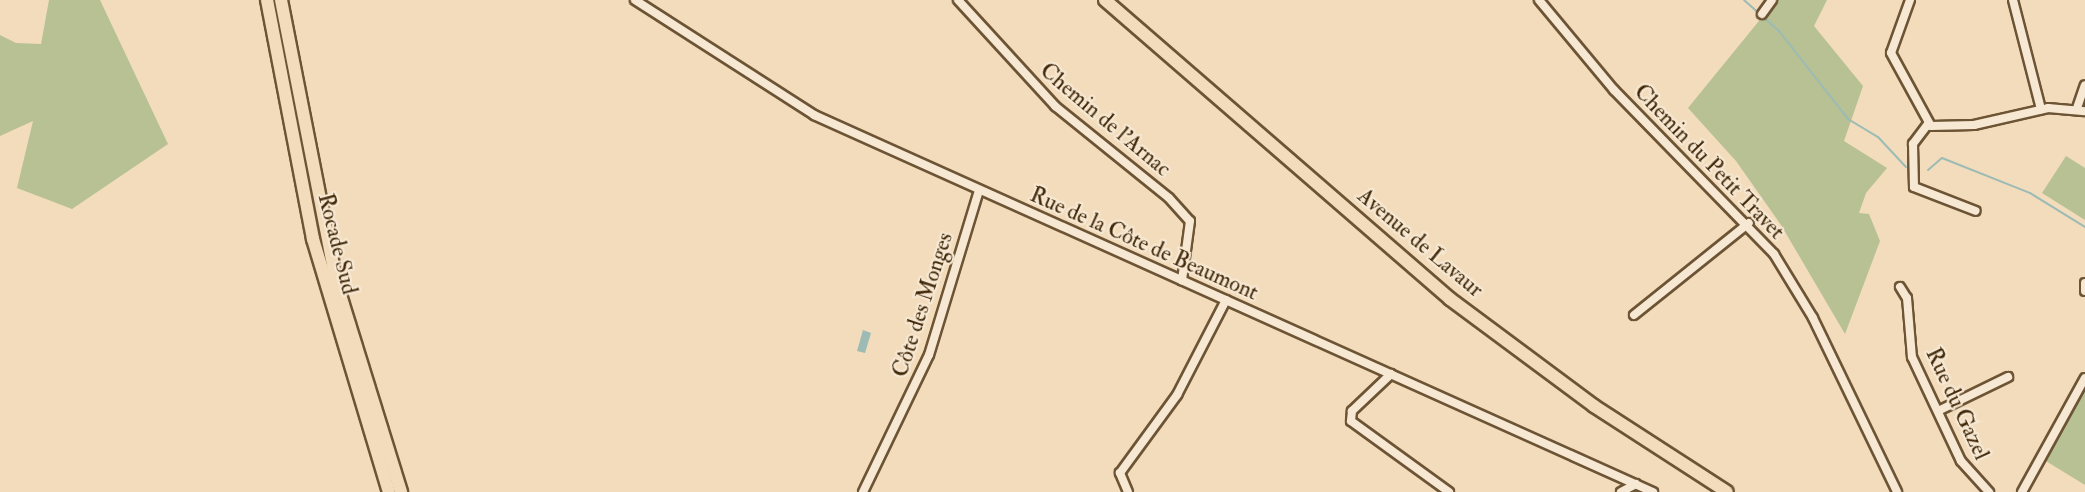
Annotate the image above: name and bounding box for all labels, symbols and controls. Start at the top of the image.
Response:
street label: Chemin de l'Arnac [1034,58,1176,182]
street label: Chemin du Petit Travet [1628,79,1790,245]
street label: Rue de la Côte de Beaumont [1026,182,1262,306]
street label: Avenue de Lavaur [1352,183,1488,303]
street label: Rocade Sud [312,191,362,297]
street label: Côte des Monges [887,229,959,381]
street label: Rue du Gazel [1920,344,1994,464]

